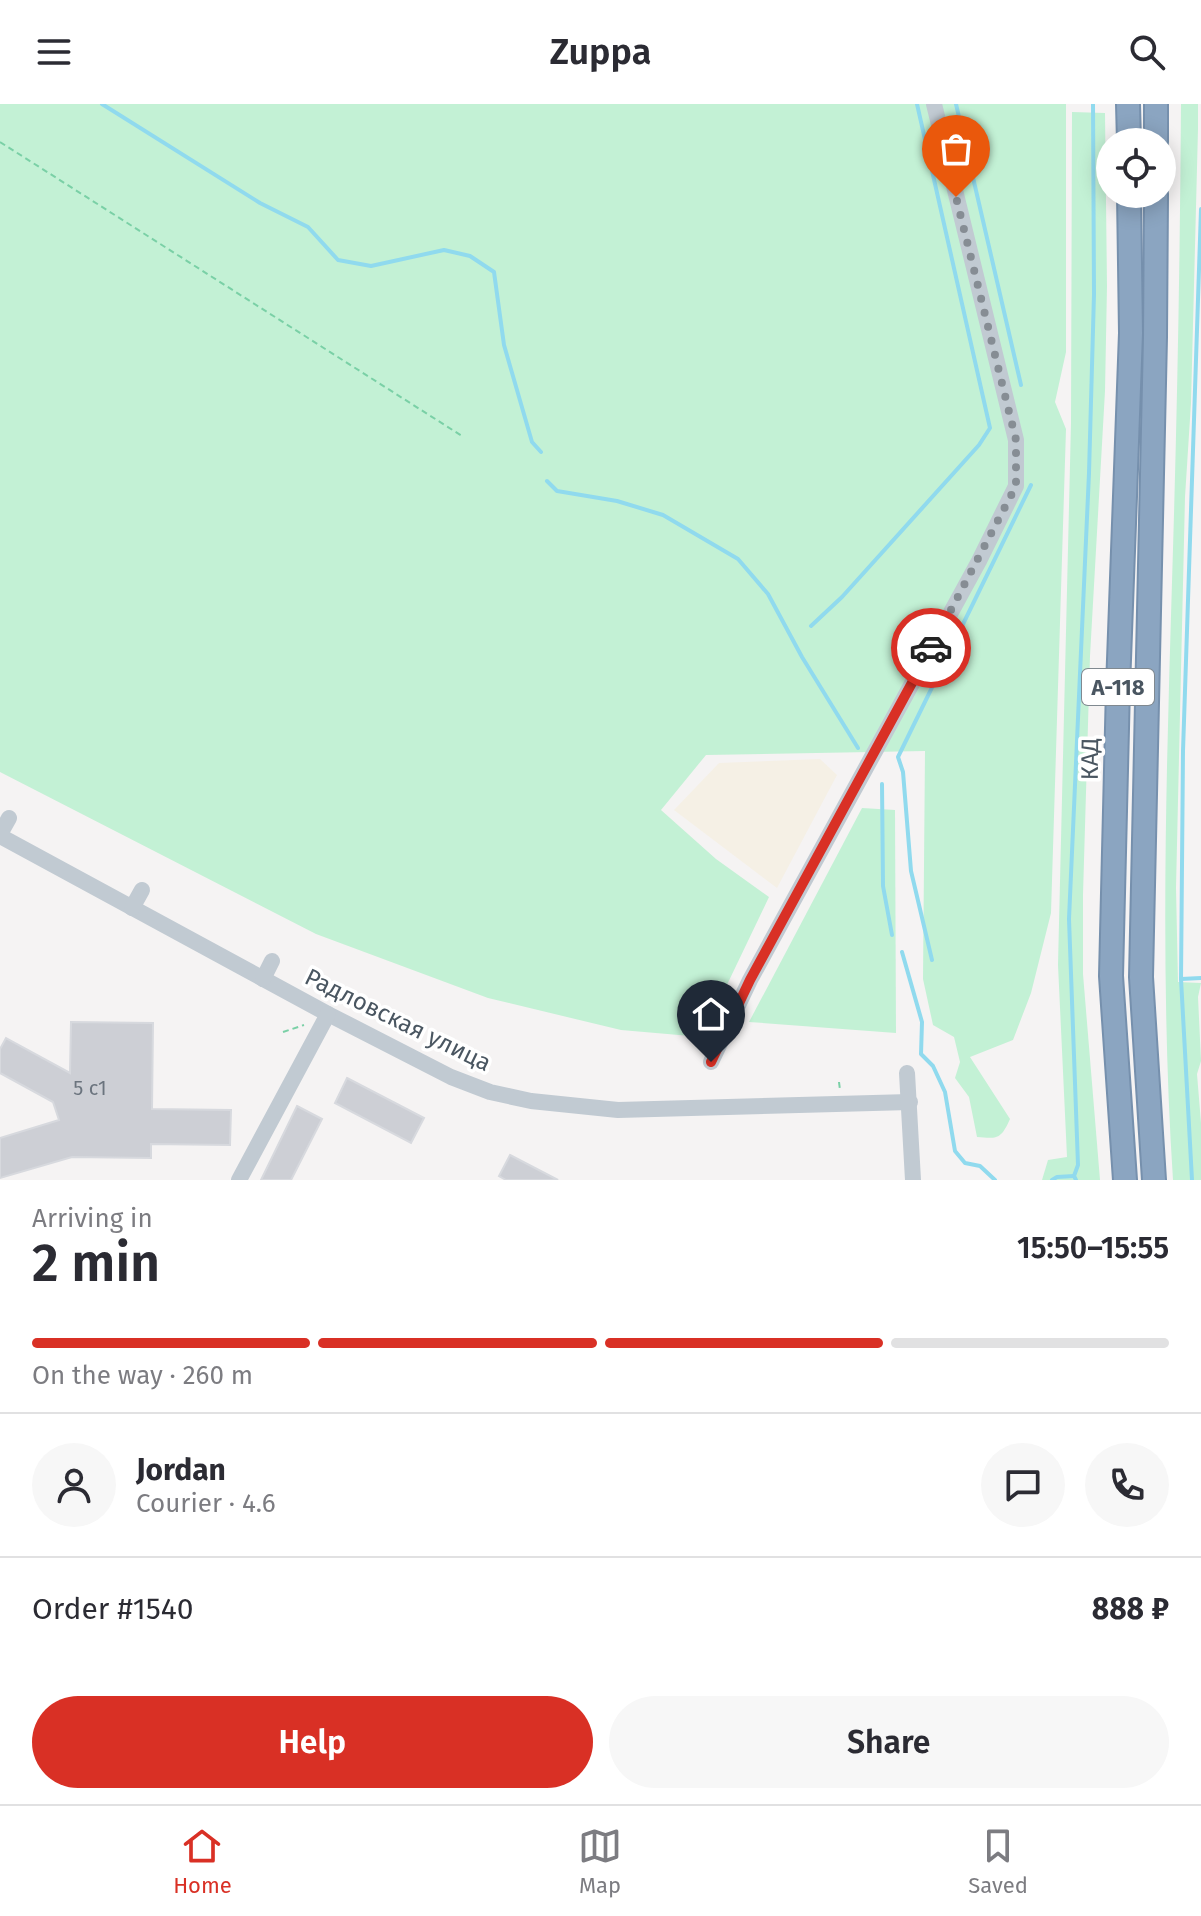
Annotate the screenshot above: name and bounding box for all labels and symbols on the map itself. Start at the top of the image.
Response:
pin [922,115,990,197]
courier [891,608,971,688]
road number: А-118 [1082,669,1154,705]
street label: КАД [1076,737,1104,781]
street label: Радловская улица [300,963,496,1077]
pin [677,980,745,1062]
house number: 5 с1 [73,1076,107,1100]

